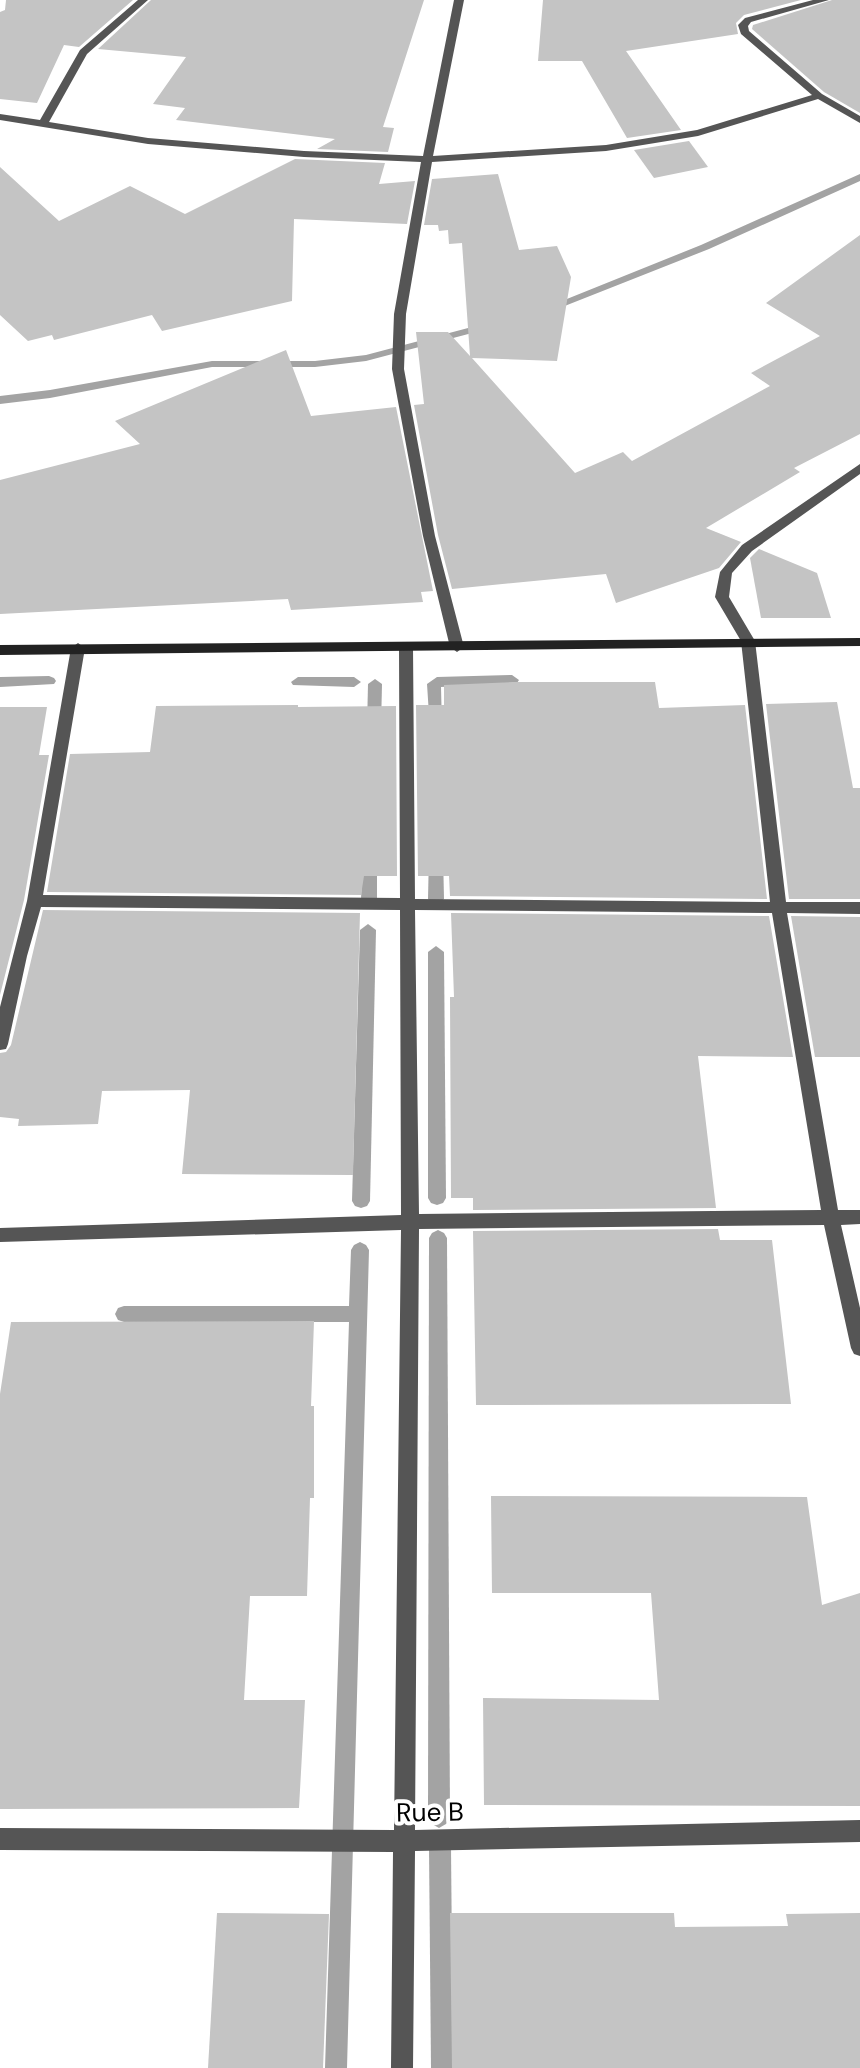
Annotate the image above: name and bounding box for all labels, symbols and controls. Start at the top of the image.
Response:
street label: Rue B [396,1794,464,1830]

